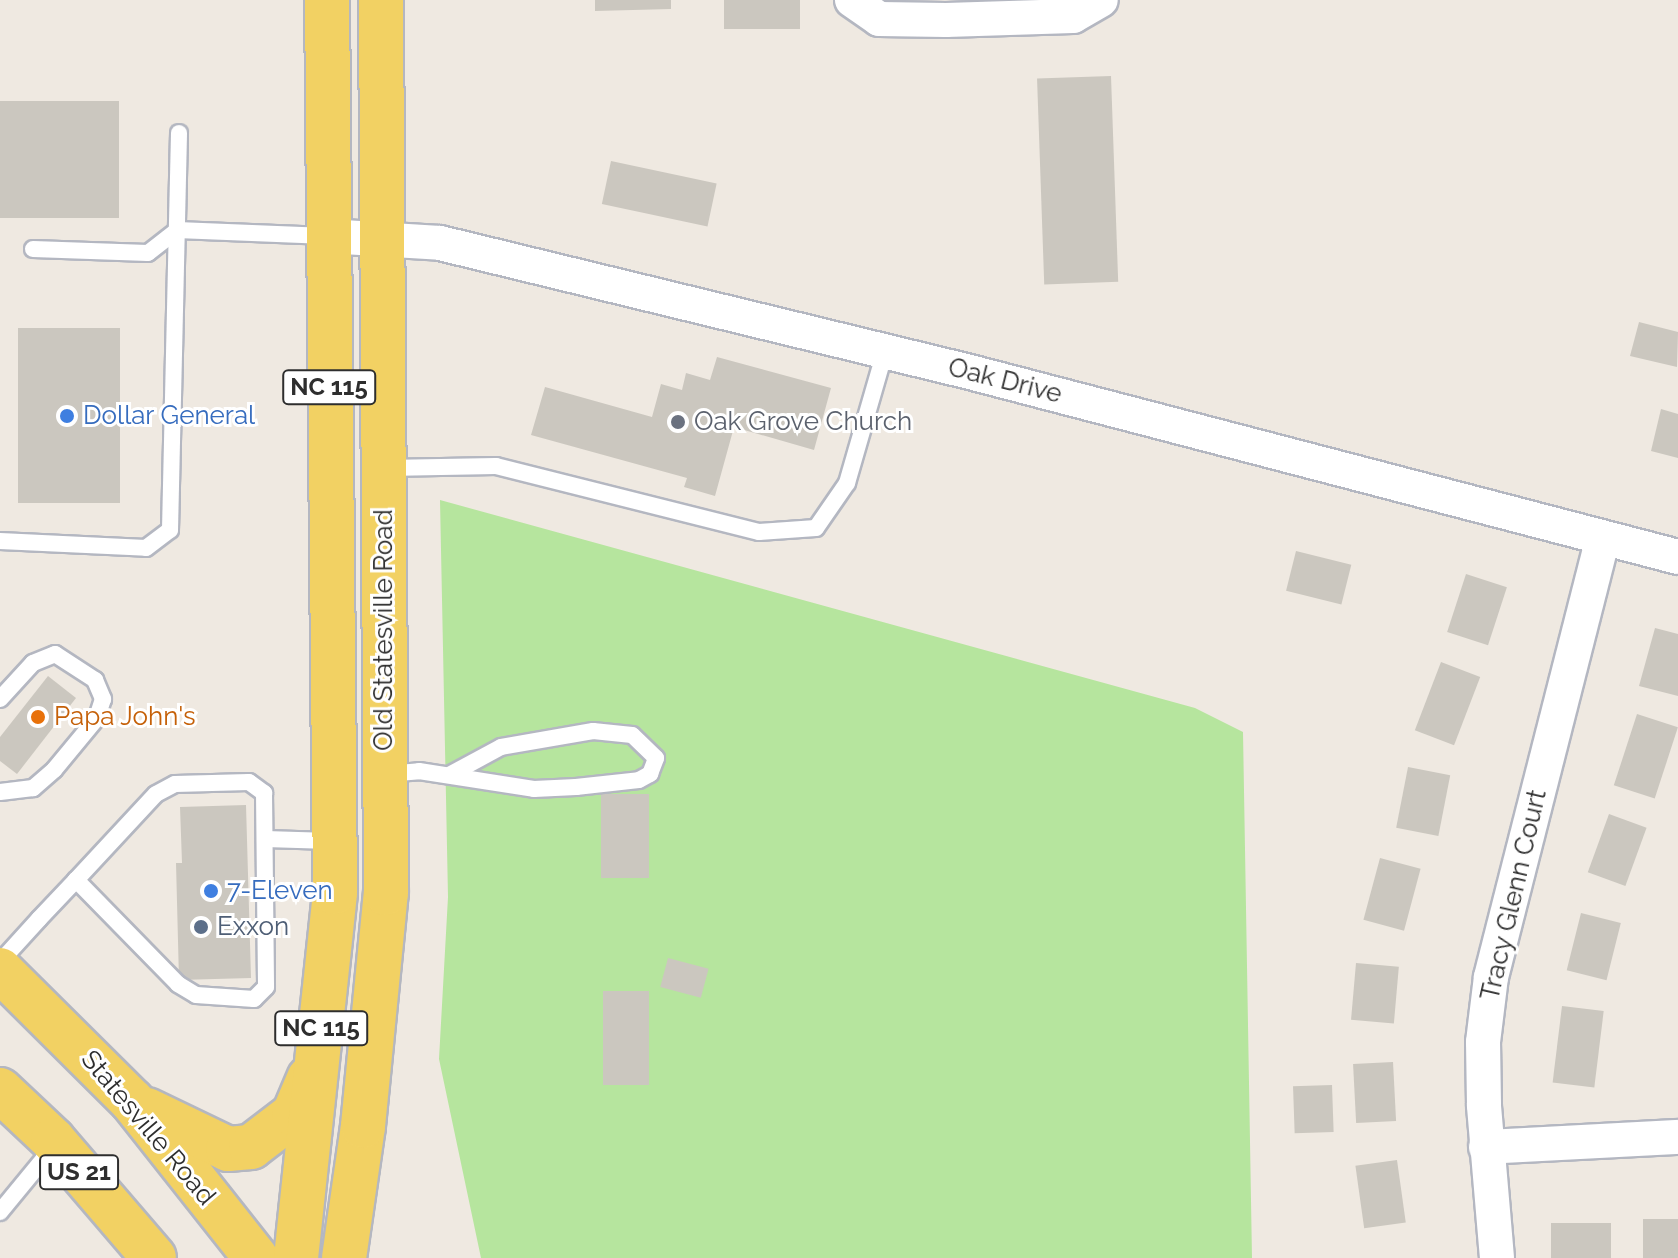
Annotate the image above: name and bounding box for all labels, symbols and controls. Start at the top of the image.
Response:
street label: Oak Drive [945,352,1065,410]
road number: NC 115 [281,367,377,407]
place label: Dollar General [83,400,256,432]
place label: Oak Grove Church [694,406,912,438]
marker: Dollar General [58,407,76,425]
marker: Oak Grove Church [669,413,687,431]
street label: Old Statesville Road [368,509,400,751]
place label: Papa John's [54,701,196,733]
marker: Papa John's [29,708,47,726]
street label: Tracy Glenn Court [1475,786,1553,1004]
place label: 7-Eleven [227,875,333,907]
marker: 7-Eleven [202,882,220,900]
place label: Exxon [217,911,289,943]
marker: Exxon [192,918,210,936]
road number: NC 115 [273,1008,369,1048]
street label: Statesville Road [74,1044,222,1212]
road number: US 21 [39,1152,119,1192]

